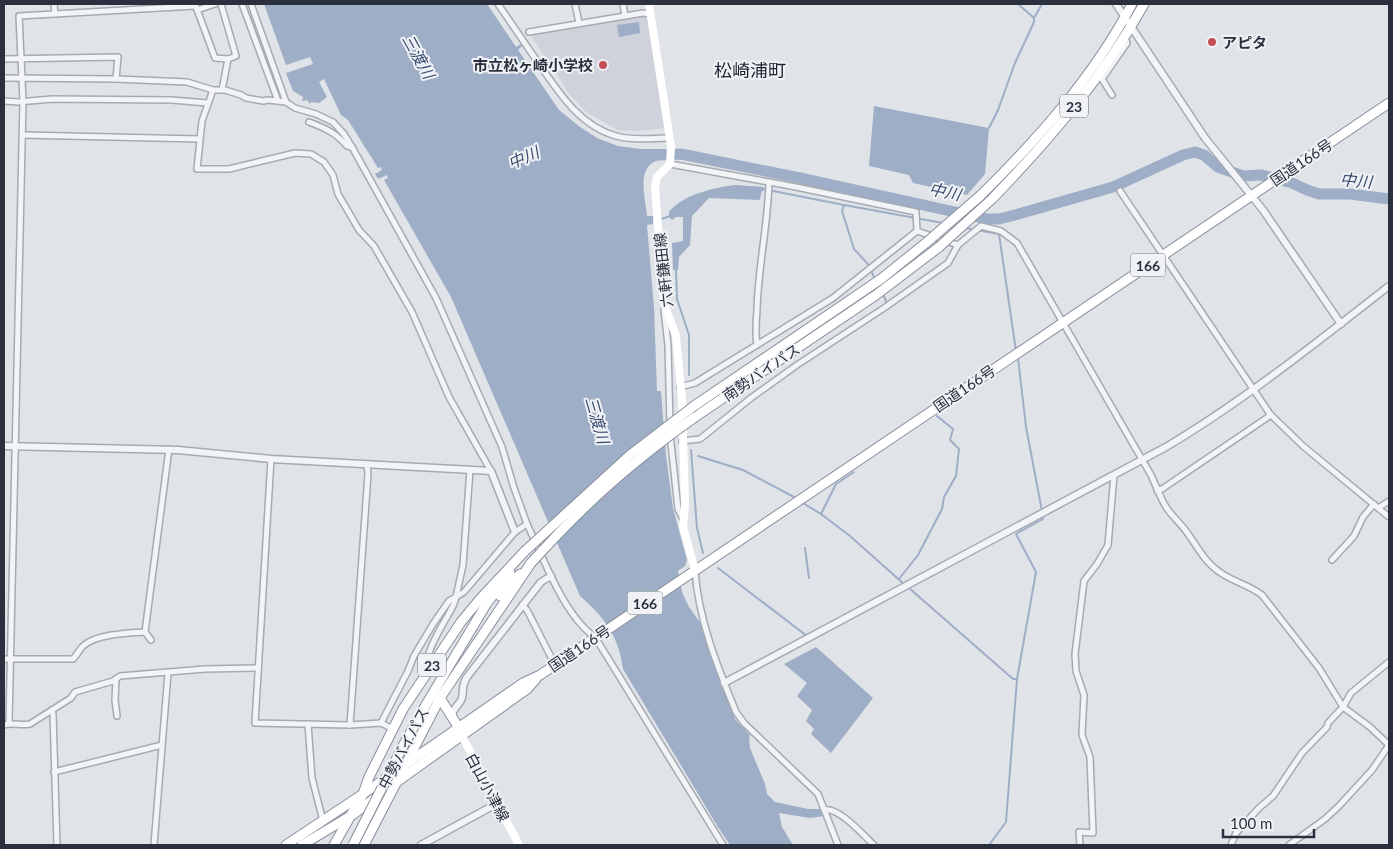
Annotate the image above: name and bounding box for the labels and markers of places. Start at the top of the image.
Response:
place label: アピタ [1222,33,1267,51]
marker: アピタ [1206,36,1218,48]
place label: 市立松ヶ崎小学校 [473,56,593,74]
marker: 市立松ヶ崎小学校 [597,59,609,71]

